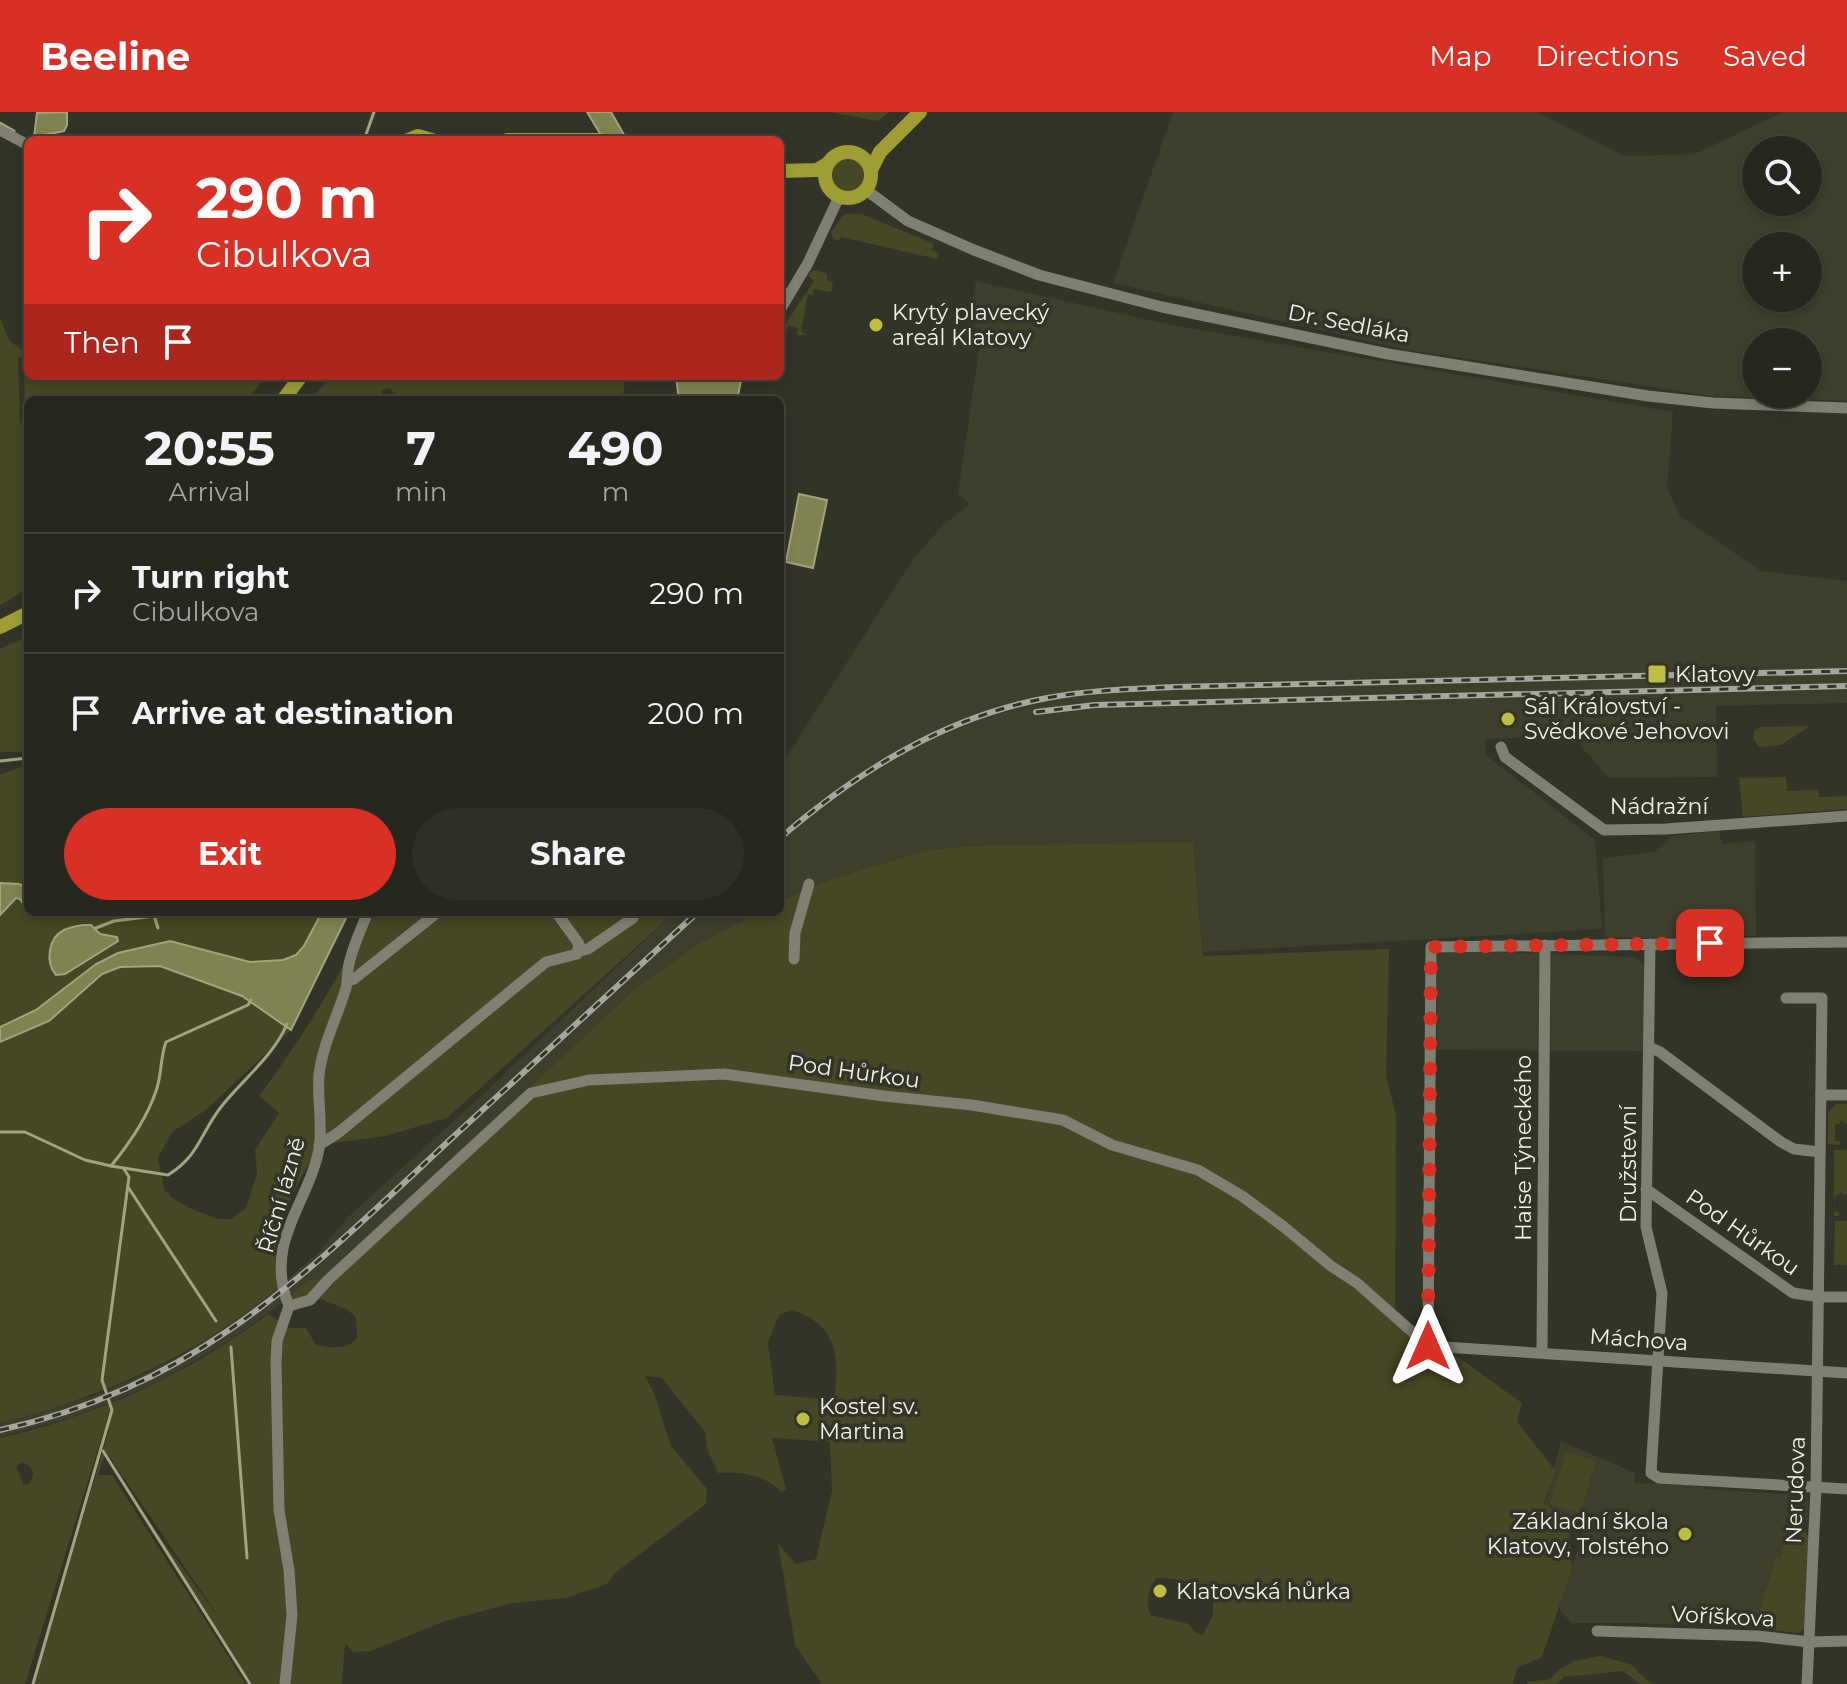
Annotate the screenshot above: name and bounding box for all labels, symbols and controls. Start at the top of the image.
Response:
text: Beeline [40,33,190,80]
text: Map [1429,39,1491,73]
text: Directions [1535,39,1679,73]
text: Saved [1723,39,1807,73]
map controls [1742,136,1822,408]
button: search [1742,136,1822,216]
text: 290 m [196,164,377,232]
icon: right [64,168,168,272]
text: Cibulkova [196,232,372,276]
button: + [1742,232,1822,312]
street label: Dr. Sedláka [1286,298,1412,349]
place label: Krytý plavecký areál Klatovy [892,299,1049,351]
marker: Krytý plavecký areál Klatovy [867,316,885,334]
icon: arrive [156,320,200,364]
text: Then [64,324,140,361]
button: − [1742,328,1822,408]
text: 20:55 [144,419,275,477]
text: 7 [406,419,436,477]
text: 490 [568,419,664,477]
text: Arrival [169,476,251,508]
text: min [395,476,447,508]
text: m [602,476,629,508]
text: Turn right [132,559,289,596]
icon: right [64,571,108,615]
text: 290 m [649,575,744,612]
text: Cibulkova [132,596,259,628]
place label: Klatovy [1675,661,1755,688]
marker: Klatovy [1646,663,1668,685]
icon: arrive [64,691,108,735]
place label: Sál Království - Svědkové Jehovovi [1524,693,1729,745]
text: Arrive at destination [132,695,454,732]
text: 200 m [648,695,744,732]
marker: Sál Království - Svědkové Jehovovi [1499,710,1517,728]
street label: Nádražní [1610,793,1709,820]
button: Exit [64,808,396,900]
button: Share [412,808,744,900]
pin [1676,909,1744,977]
icon: arrive [1688,921,1732,965]
street label: Pod Hůrkou [786,1049,921,1094]
street label: Haise Týneckého [1510,1055,1537,1241]
street label: Družstevní [1615,1104,1642,1223]
street label: Říční lázně [252,1134,311,1256]
street label: Pod Hůrkou [1681,1183,1805,1281]
position arrow [1386,1304,1470,1388]
street label: Máchova [1589,1323,1689,1356]
place label: Kostel sv. Martina [819,1393,919,1445]
marker: Kostel sv. Martina [794,1410,812,1428]
street label: Nerudova [1780,1436,1811,1544]
place label: Základní škola Klatovy, Tolstého [1487,1508,1669,1560]
marker: Základní škola Klatovy, Tolstého [1676,1525,1694,1543]
place label: Klatovská hůrka [1176,1578,1351,1605]
marker: Klatovská hůrka [1151,1582,1169,1600]
street label: Voříškova [1670,1600,1776,1633]

